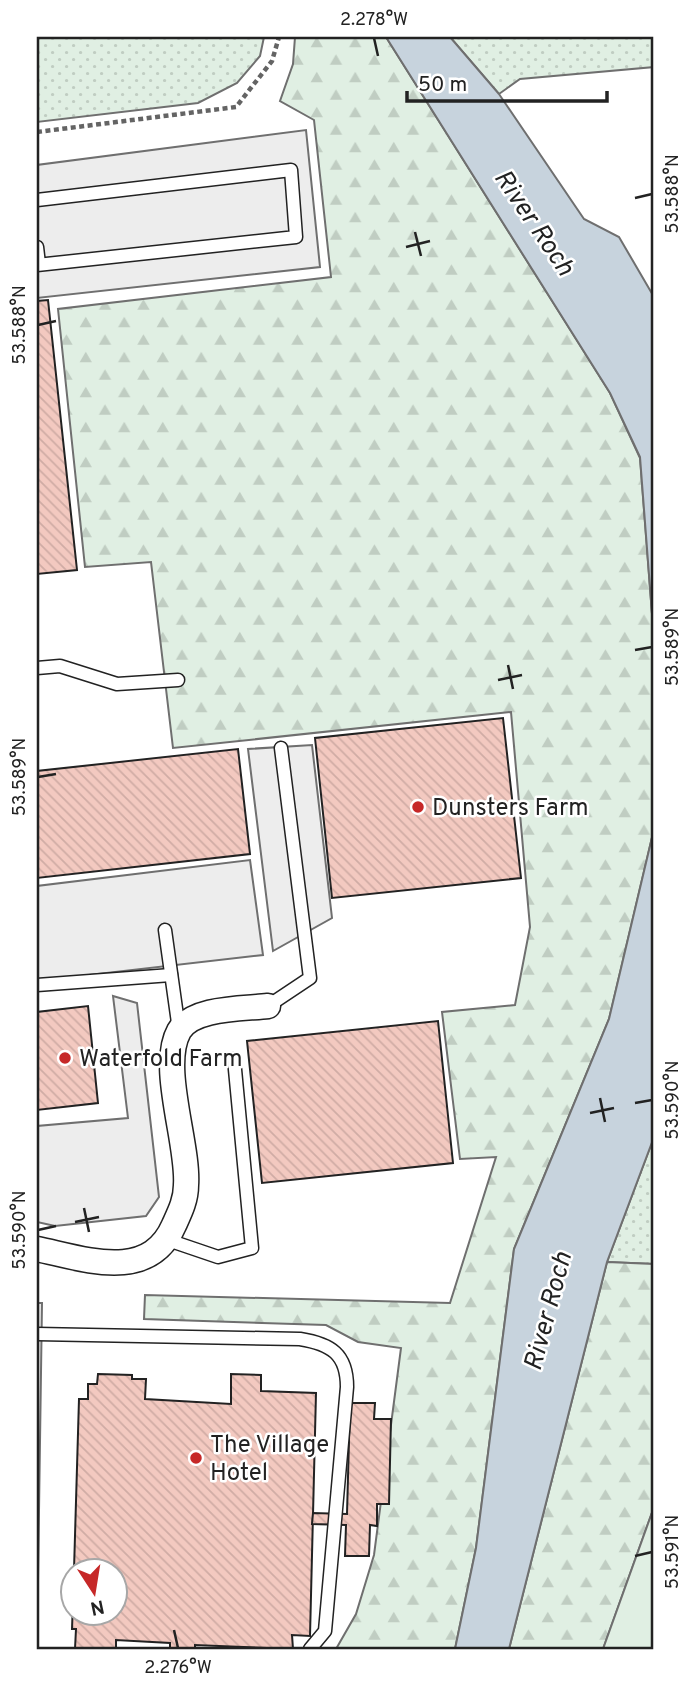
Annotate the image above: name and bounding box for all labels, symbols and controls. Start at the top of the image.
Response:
text: 2.278°W [340,9,408,32]
scale bar [407,60,607,104]
text: 50 m [418,72,467,99]
text: 53.588°N [662,154,685,234]
water label: River Roch [485,164,581,283]
text: 53.588°N [9,285,32,365]
text: 53.589°N [662,608,685,686]
text: 53.589°N [9,738,32,816]
place label: Dunsters Farm [432,794,589,824]
marker: Dunsters Farm [410,799,426,815]
place label: Waterfold Farm [79,1045,243,1075]
marker: Waterfold Farm [57,1050,73,1066]
text: 53.590°N [662,1060,685,1140]
text: 53.590°N [9,1190,32,1270]
water label: River Roch [518,1249,581,1375]
place label: The Village Hotel [210,1431,329,1489]
marker: The Village Hotel [188,1450,204,1466]
text: 53.591°N [662,1515,685,1589]
north arrow [60,1556,130,1626]
text: N [88,1594,106,1620]
text: 2.276°W [144,1657,212,1680]

